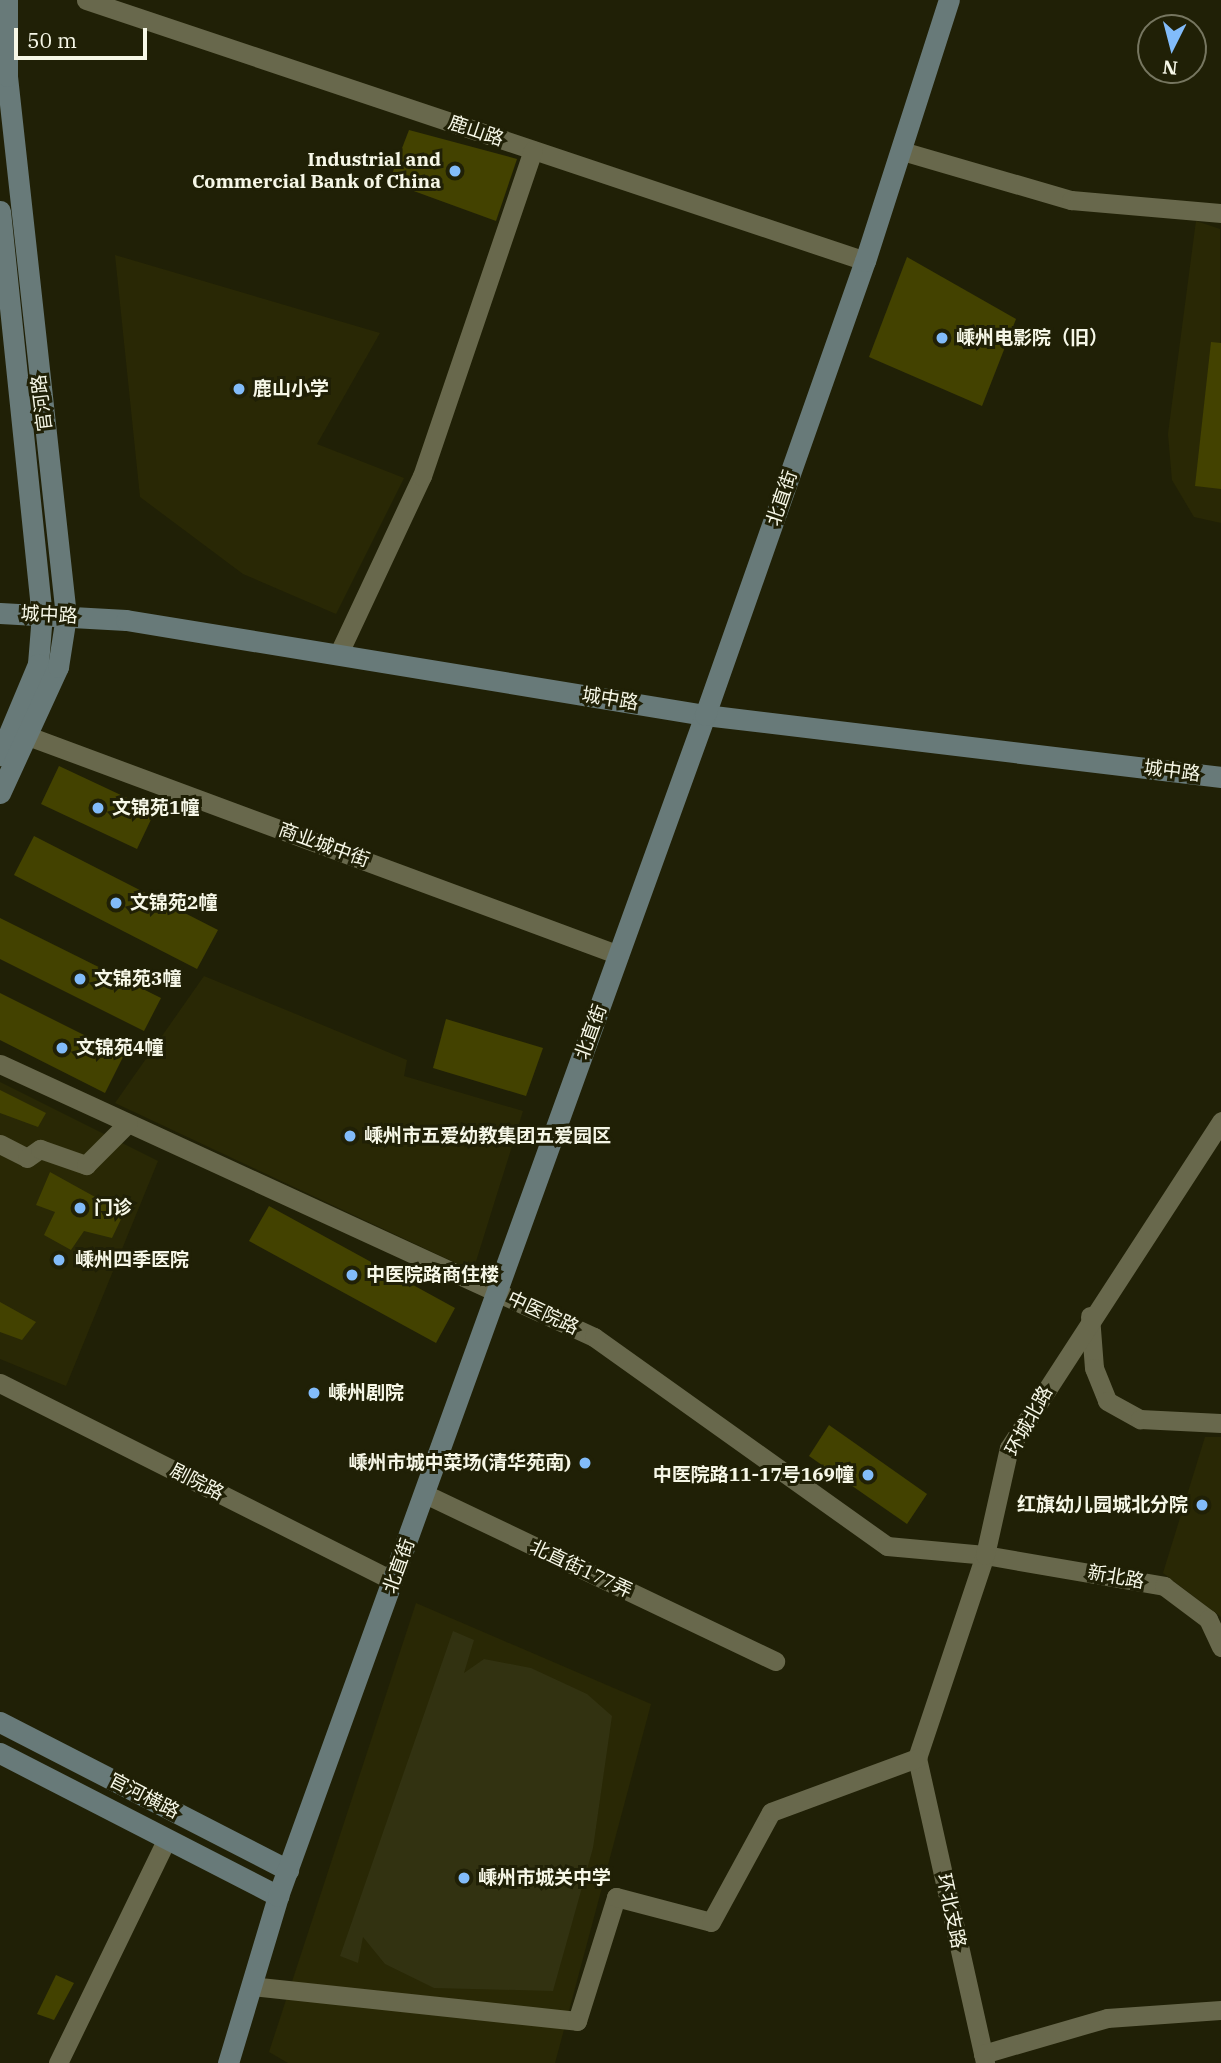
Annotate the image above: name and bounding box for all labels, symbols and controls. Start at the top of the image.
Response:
scale bar [18,14,150,58]
north arrow [1137,14,1207,84]
text: 50 m [27,26,77,54]
text: N [1161,55,1179,81]
street label: 鹿山路 [445,111,507,151]
place label: Industrial and Commercial Bank of China [192,149,441,193]
marker: Industrial and Commercial Bank of China [447,163,463,179]
place label: 嵊州电影院（旧） [956,327,1108,349]
marker: 嵊州电影院（旧） [934,330,950,346]
street label: 官河路 [27,373,57,433]
place label: 鹿山小学 [253,378,329,400]
marker: 鹿山小学 [231,381,247,397]
street label: 北直街 [762,467,802,529]
street label: 城中路 [20,602,78,628]
street label: 城中路 [580,683,640,715]
street label: 城中路 [1142,756,1202,786]
place label: 文锦苑1幢 [112,797,199,819]
marker: 文锦苑1幢 [90,800,106,816]
street label: 商业城中街 [275,818,373,872]
place label: 文锦苑2幢 [130,892,217,914]
marker: 文锦苑2幢 [108,895,124,911]
place label: 文锦苑3幢 [94,968,181,990]
marker: 文锦苑3幢 [72,971,88,987]
street label: 北直街 [571,1001,611,1063]
place label: 文锦苑4幢 [76,1037,163,1059]
marker: 文锦苑4幢 [54,1040,70,1056]
place label: 嵊州市五爱幼教集团五爱园区 [364,1125,611,1147]
marker: 嵊州市五爱幼教集团五爱园区 [342,1128,358,1144]
place label: 门诊 [94,1197,132,1219]
marker: 门诊 [72,1200,88,1216]
place label: 嵊州四季医院 [75,1249,189,1271]
marker: 嵊州四季医院 [49,1250,69,1270]
place label: 中医院路商住楼 [366,1264,499,1286]
marker: 中医院路商住楼 [344,1267,360,1283]
street label: 中医院路 [504,1287,582,1339]
place label: 嵊州剧院 [328,1382,404,1404]
street label: 环城北路 [1001,1382,1057,1460]
marker: 嵊州剧院 [306,1385,322,1401]
place label: 嵊州市城中菜场(清华苑南) [349,1452,571,1474]
marker: 嵊州市城中菜场(清华苑南) [577,1455,593,1471]
street label: 剧院路 [166,1459,228,1505]
place label: 中医院路11-17号169幢 [653,1464,854,1486]
marker: 中医院路11-17号169幢 [860,1467,876,1483]
place label: 红旗幼儿园城北分院 [1017,1494,1188,1516]
marker: 红旗幼儿园城北分院 [1194,1497,1210,1513]
street label: 北直街 [379,1535,419,1597]
street label: 北直街177弄 [526,1535,636,1603]
street label: 新北路 [1086,1561,1146,1593]
street label: 官河横路 [105,1769,183,1823]
place label: 嵊州市城关中学 [478,1867,611,1889]
marker: 嵊州市城关中学 [456,1870,472,1886]
street label: 环北支路 [932,1871,970,1951]

